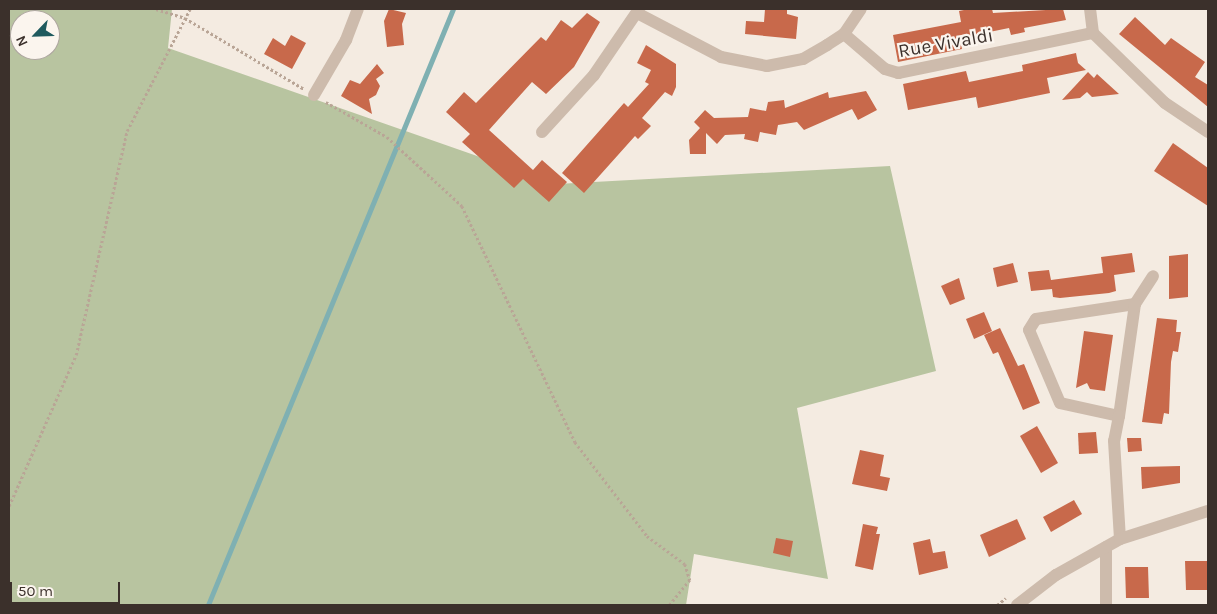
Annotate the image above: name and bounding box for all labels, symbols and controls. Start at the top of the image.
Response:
north arrow [10,10,60,60]
street label: Rue Vivaldi [897,24,995,64]
text: N [12,33,32,49]
scale bar [12,572,122,604]
text: 50 m [18,582,53,600]

